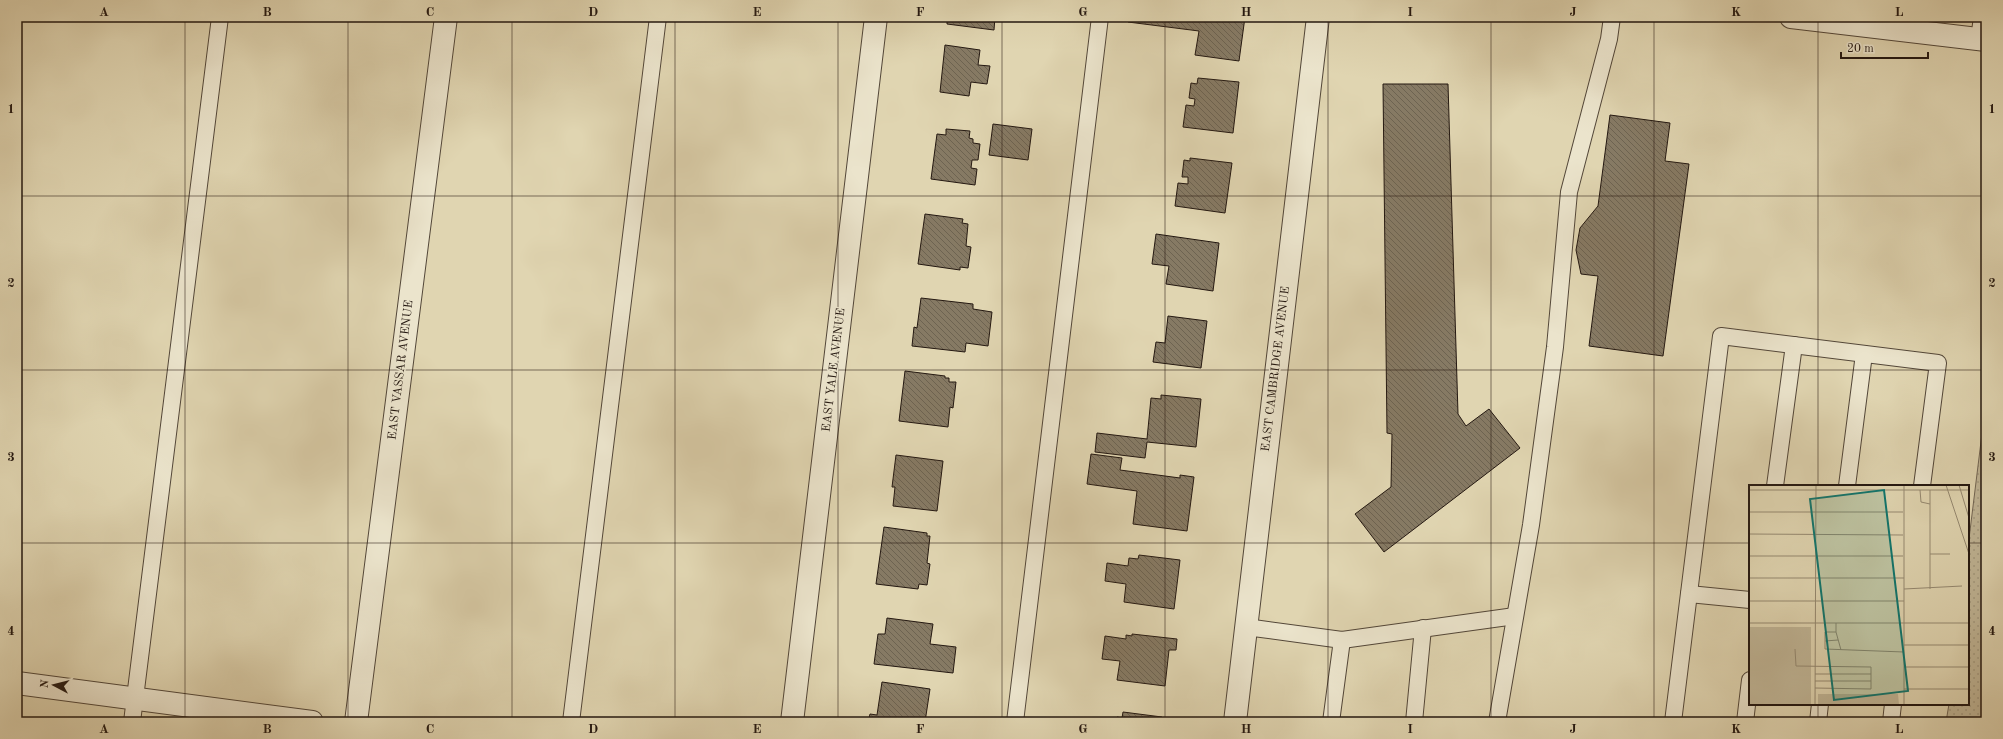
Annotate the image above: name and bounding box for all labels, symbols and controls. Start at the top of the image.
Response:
text: A [99,6,109,19]
text: B [262,6,272,19]
text: C [426,6,434,19]
text: D [588,6,598,19]
text: E [753,6,762,19]
text: F [916,6,925,19]
text: G [1078,6,1088,19]
text: H [1241,6,1252,19]
text: I [1407,6,1413,19]
text: J [1569,6,1577,19]
text: K [1731,6,1741,19]
text: L [1895,6,1904,19]
scale bar [1841,34,1928,60]
text: 20 m [1847,43,1874,55]
text: 1 [7,103,15,116]
text: 1 [1988,103,1996,116]
text: 2 [7,277,15,290]
text: 2 [1988,277,1996,290]
street label: EAST CAMBRIDGE AVENUE [1260,286,1292,452]
street label: EAST VASSAR AVENUE [386,299,416,441]
street label: EAST YALE AVENUE [820,307,848,433]
text: 3 [7,451,15,464]
text: 3 [1988,451,1996,464]
inset map [1749,485,1969,705]
text: 4 [7,625,15,638]
text: 4 [1988,625,1996,638]
north arrow [34,665,74,705]
text: N [40,679,52,689]
text: A [99,723,109,736]
text: B [262,723,272,736]
text: C [426,723,434,736]
text: D [588,723,598,736]
text: E [753,723,762,736]
text: F [916,723,925,736]
text: G [1078,723,1088,736]
text: H [1241,723,1252,736]
text: I [1407,723,1413,736]
text: J [1569,723,1577,736]
text: K [1731,723,1741,736]
text: L [1895,723,1904,736]

